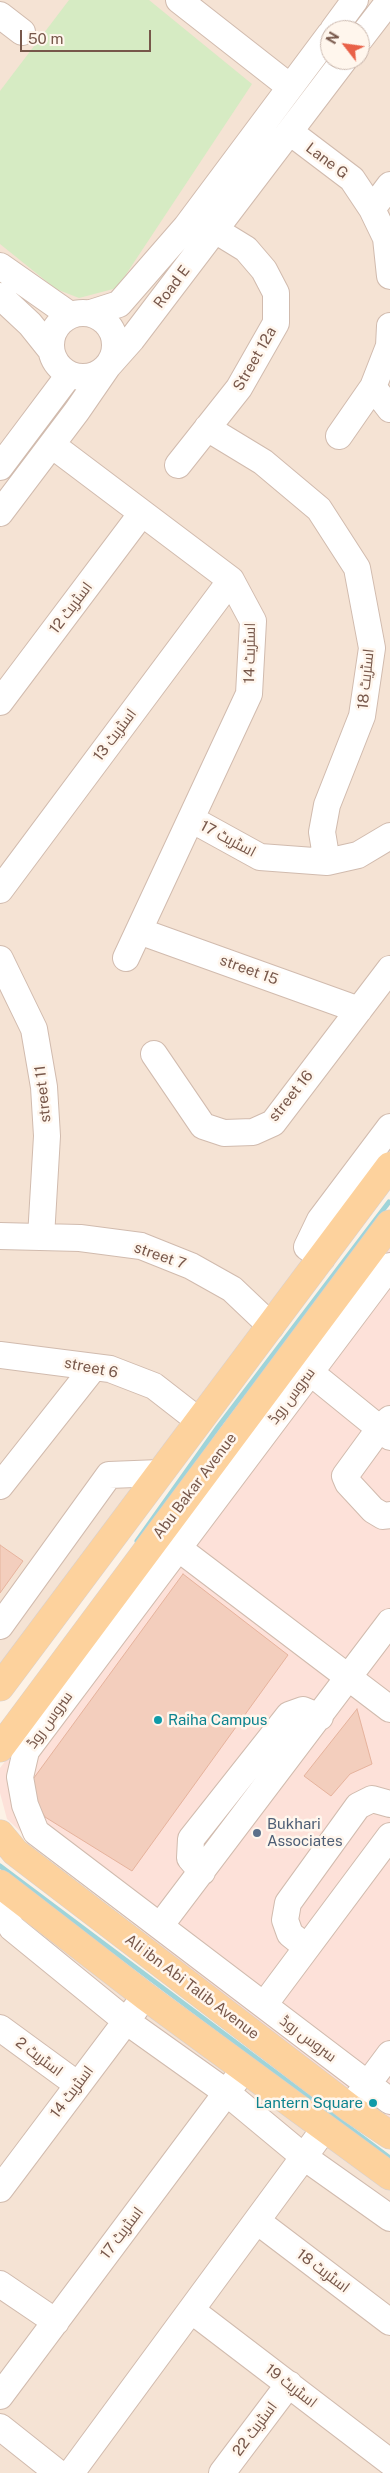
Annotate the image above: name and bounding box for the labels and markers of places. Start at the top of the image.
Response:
place label: Raiha Campus [168,1711,267,1729]
marker: Raiha Campus [152,1714,164,1726]
place label: Bukhari Associates [267,1815,342,1850]
marker: Bukhari Associates [251,1827,263,1839]
place label: Lantern Square [255,2094,363,2112]
marker: Lantern Square [367,2097,379,2109]

